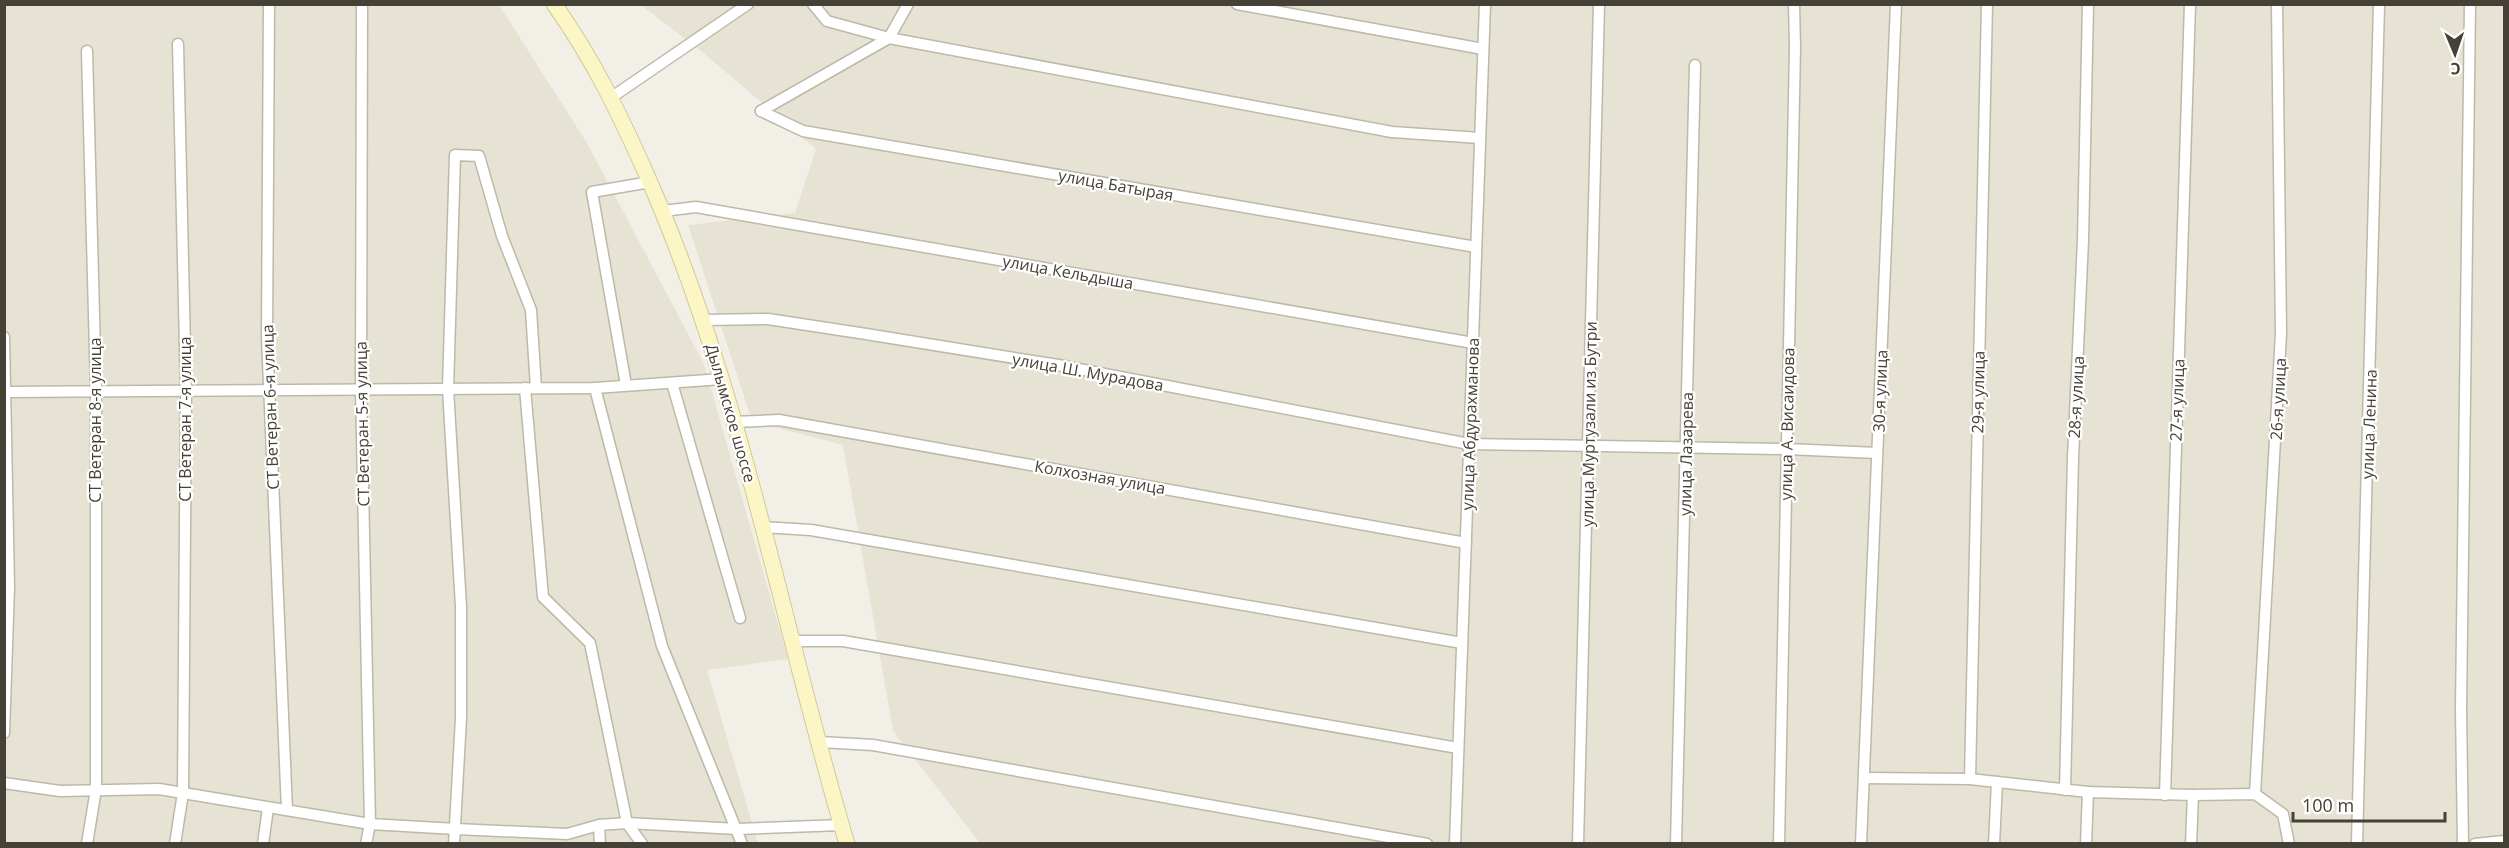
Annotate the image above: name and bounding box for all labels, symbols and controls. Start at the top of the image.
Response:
north arrow [2425,24,2485,84]
text: С [2450,58,2461,80]
street label: улица Батырая [1057,164,1175,206]
street label: улица Кельдыша [1001,250,1135,294]
street label: улица Муртузали из Бутри [1576,321,1602,527]
street label: СТ Ветеран 6-я улица [256,324,284,490]
street label: СТ Ветеран 7-я улица [174,336,196,502]
street label: СТ Ветеран 8-я улица [84,337,106,503]
street label: улица Абдурахманова [1456,337,1484,511]
street label: СТ Ветеран 5-я улица [350,341,374,507]
street label: Дылымское шоссе [701,341,761,485]
street label: улица А. Висаидова [1775,347,1799,501]
street label: улица Ш. Мурадова [1011,348,1165,396]
street label: 30-я улица [1868,349,1892,433]
street label: 29-я улица [1966,350,1990,434]
street label: 28-я улица [2063,355,2089,439]
street label: 26-я улица [2265,357,2291,441]
street label: 27-я улица [2165,358,2189,442]
street label: улица Ленина [2356,369,2382,479]
street label: улица Лазарева [1674,392,1698,516]
street label: Колхозная улица [1033,455,1167,499]
scale bar [2293,785,2444,823]
text: 100 m [2302,793,2354,817]

